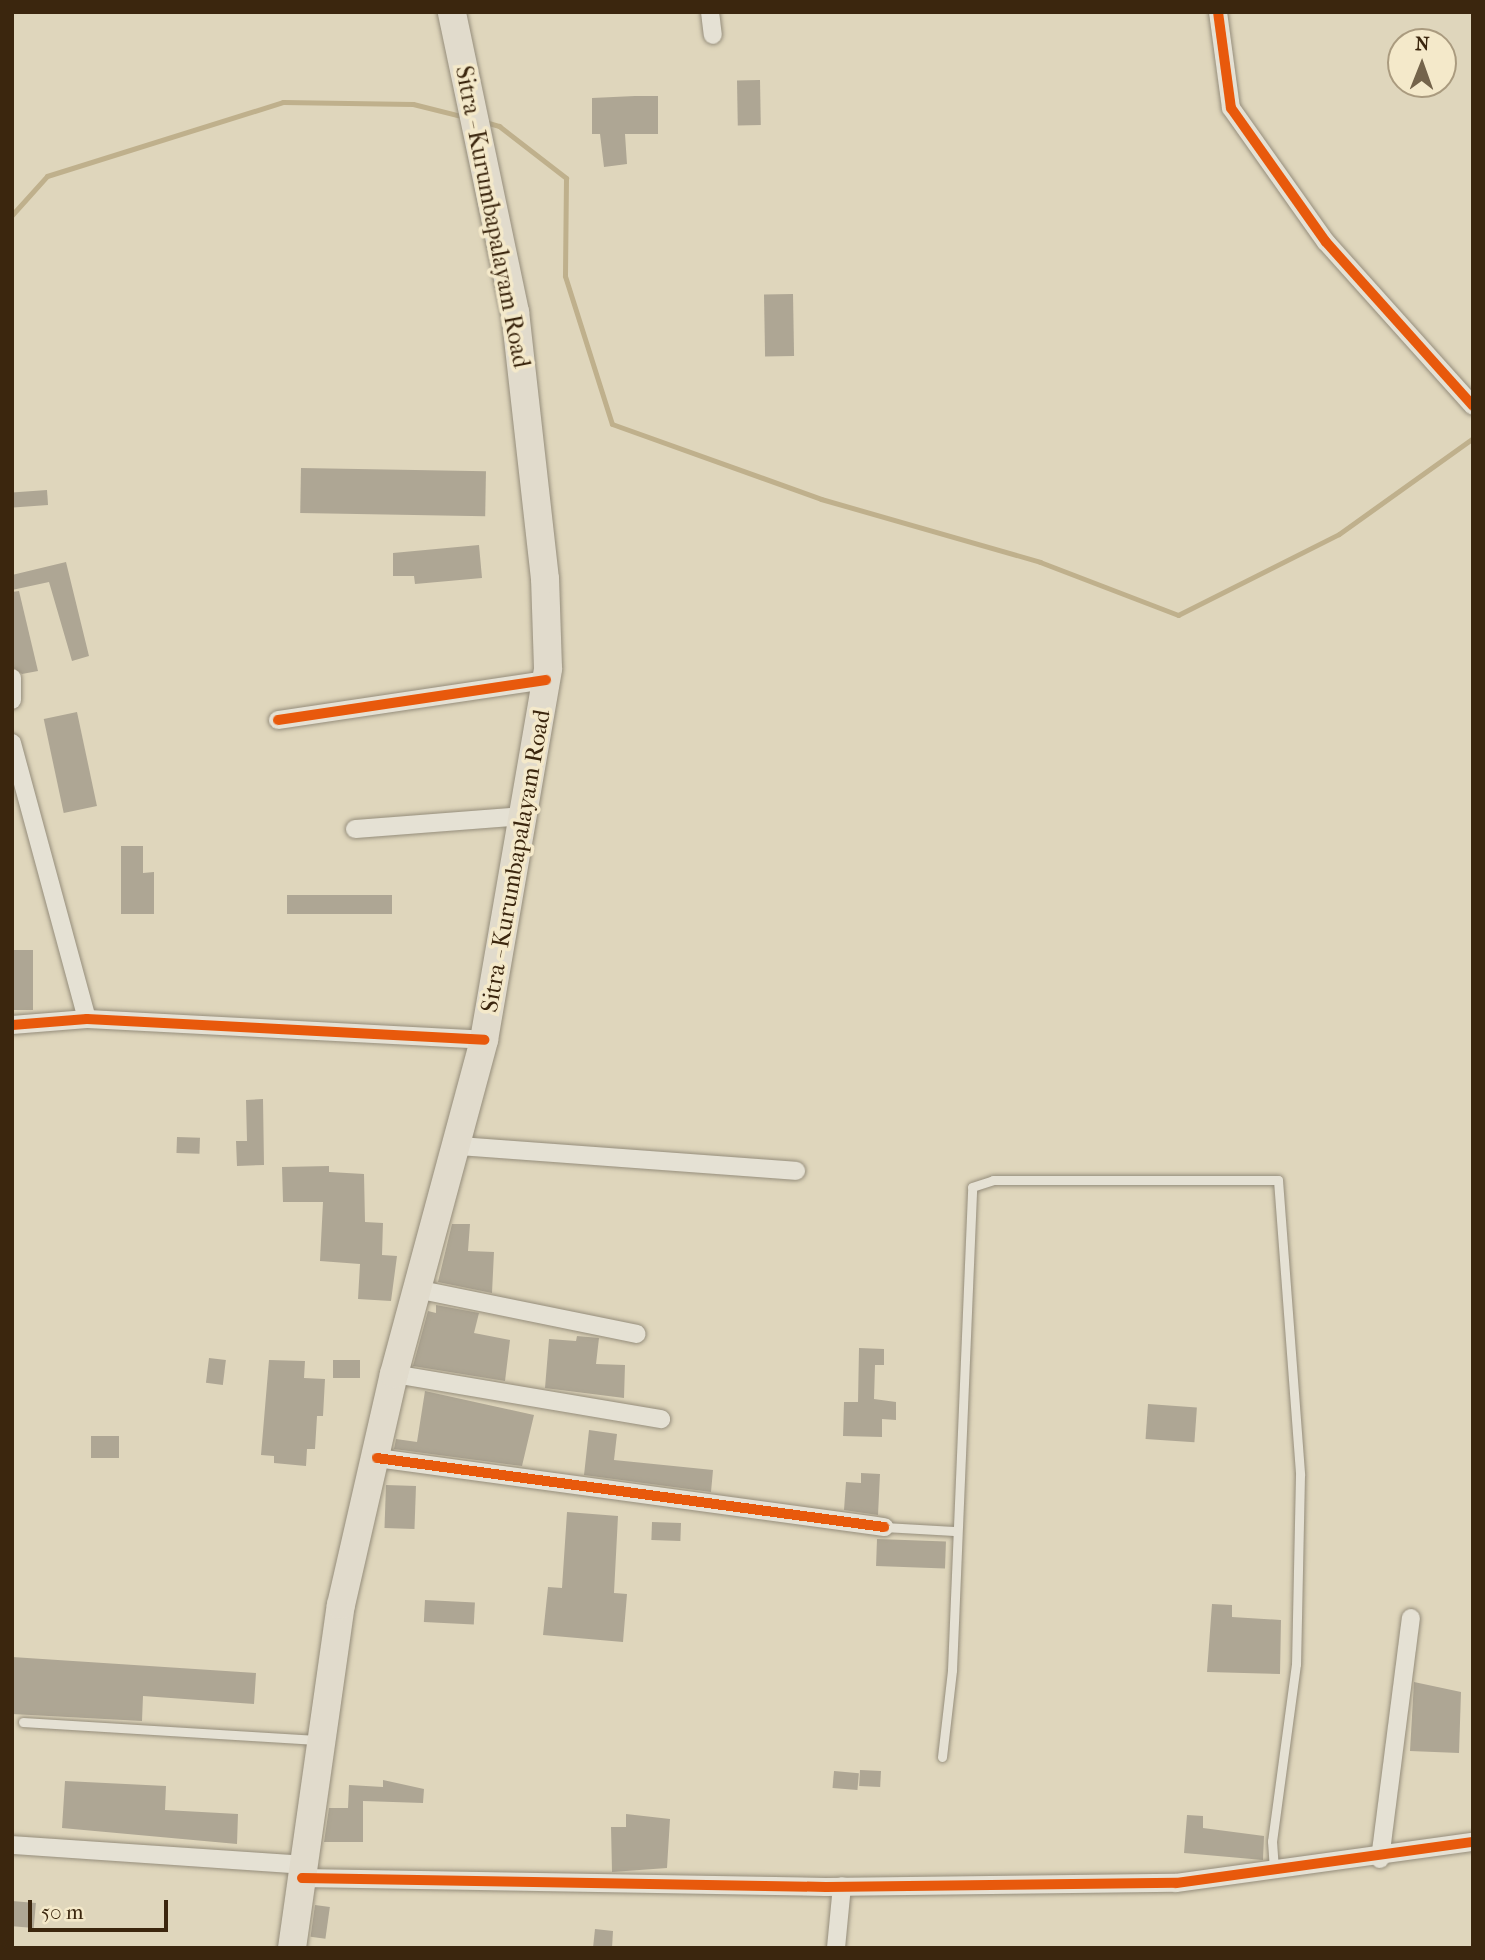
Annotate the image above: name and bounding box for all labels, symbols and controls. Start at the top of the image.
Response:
north arrow [1387,28,1457,98]
text: N [1415,33,1430,55]
street label: Sitra - Kurumbapalayam Road [449,64,535,370]
street label: Sitra - Kurumbapalayam Road [475,707,557,1015]
scale bar [32,1886,172,1930]
text: 50 m [41,1900,84,1924]

